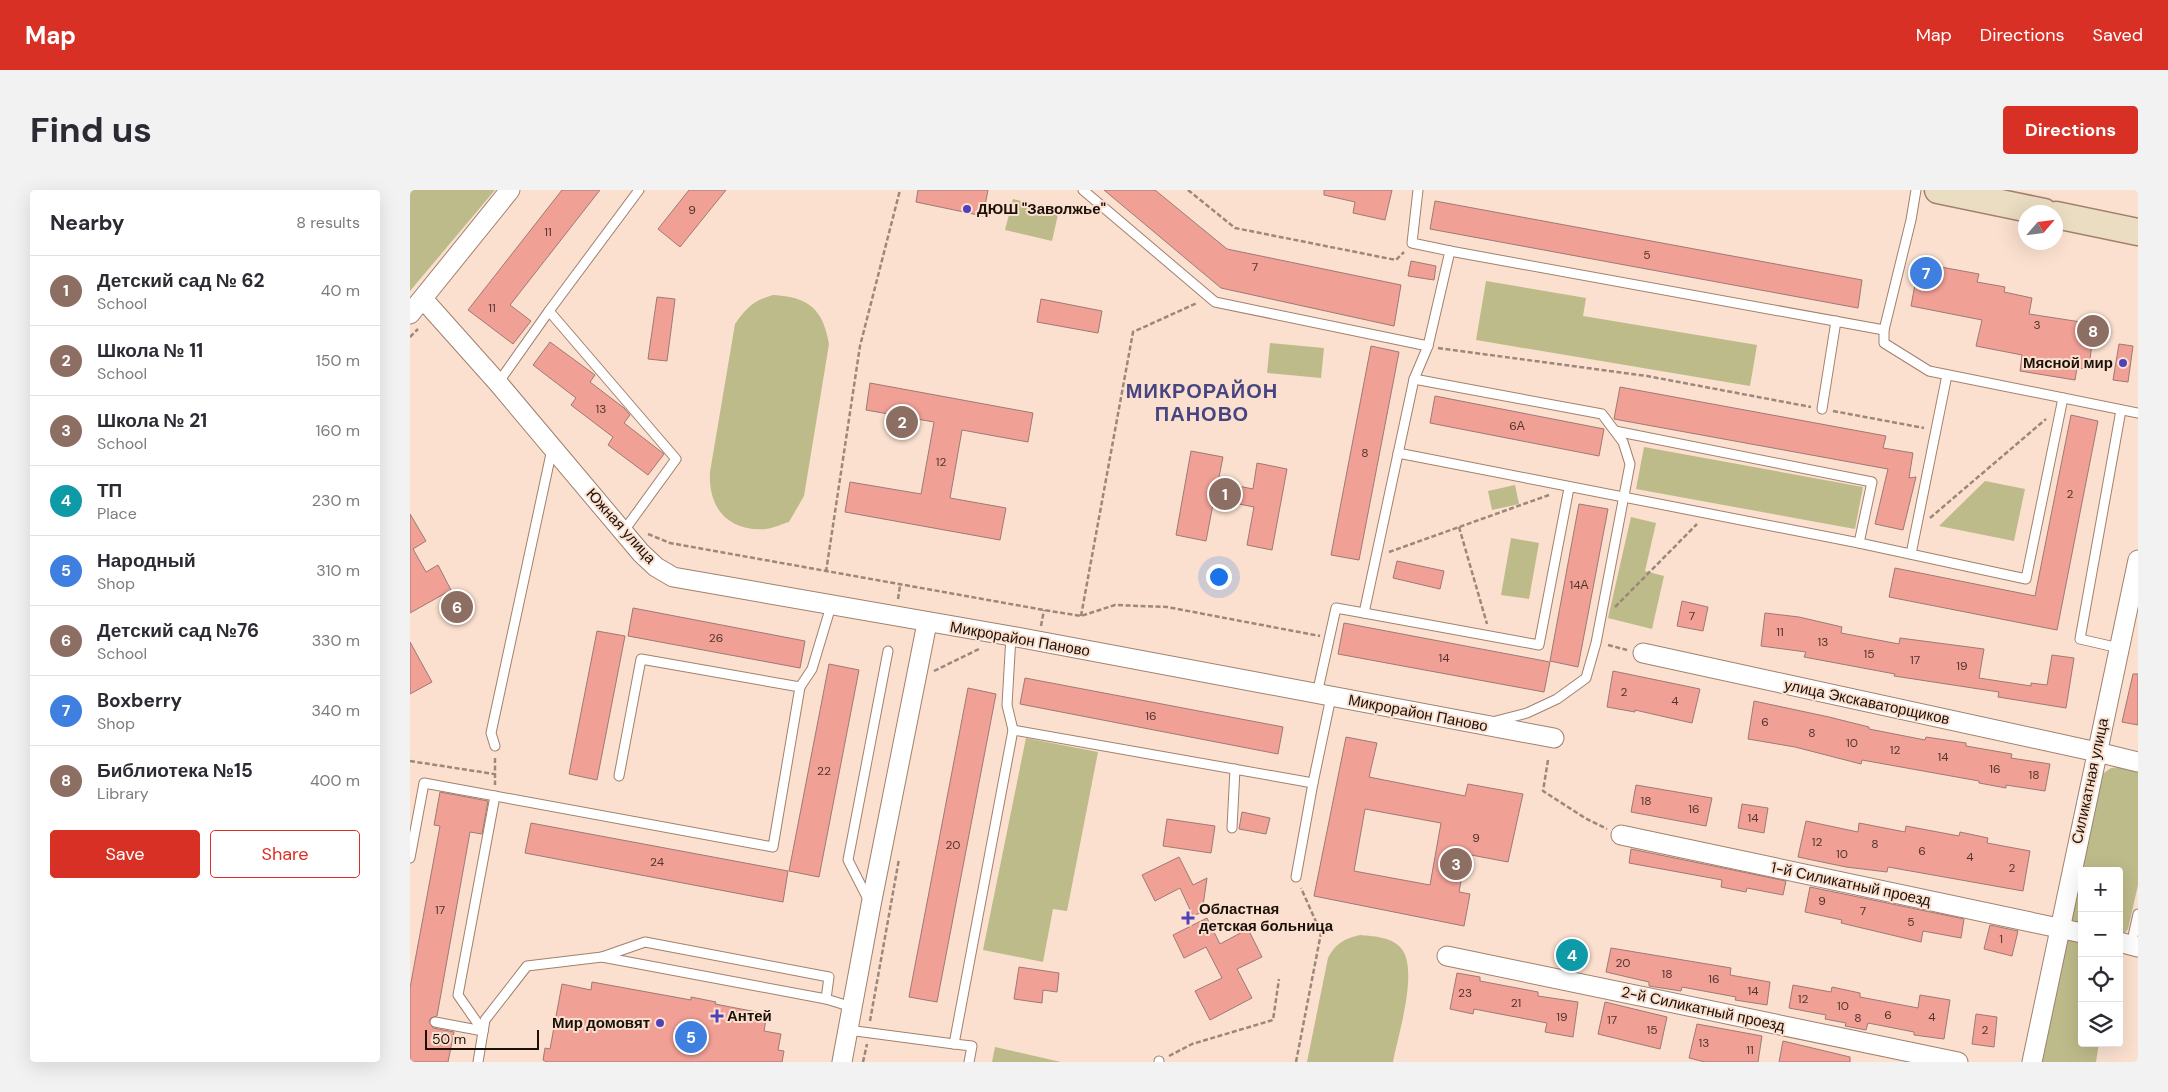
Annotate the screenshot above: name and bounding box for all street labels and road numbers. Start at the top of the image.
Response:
street label: Южная улица [582,484,661,569]
street label: Микрорайон Паново [948,617,1092,661]
street label: улица Экскаваторщиков [1783,675,1951,729]
street label: Микрорайон Паново [1347,690,1489,736]
street label: Силикатная улица [2067,716,2113,846]
street label: 1-й Силикатный проезд [1769,857,1933,911]
street label: 2-й Силикатный проезд [1619,982,1787,1036]

